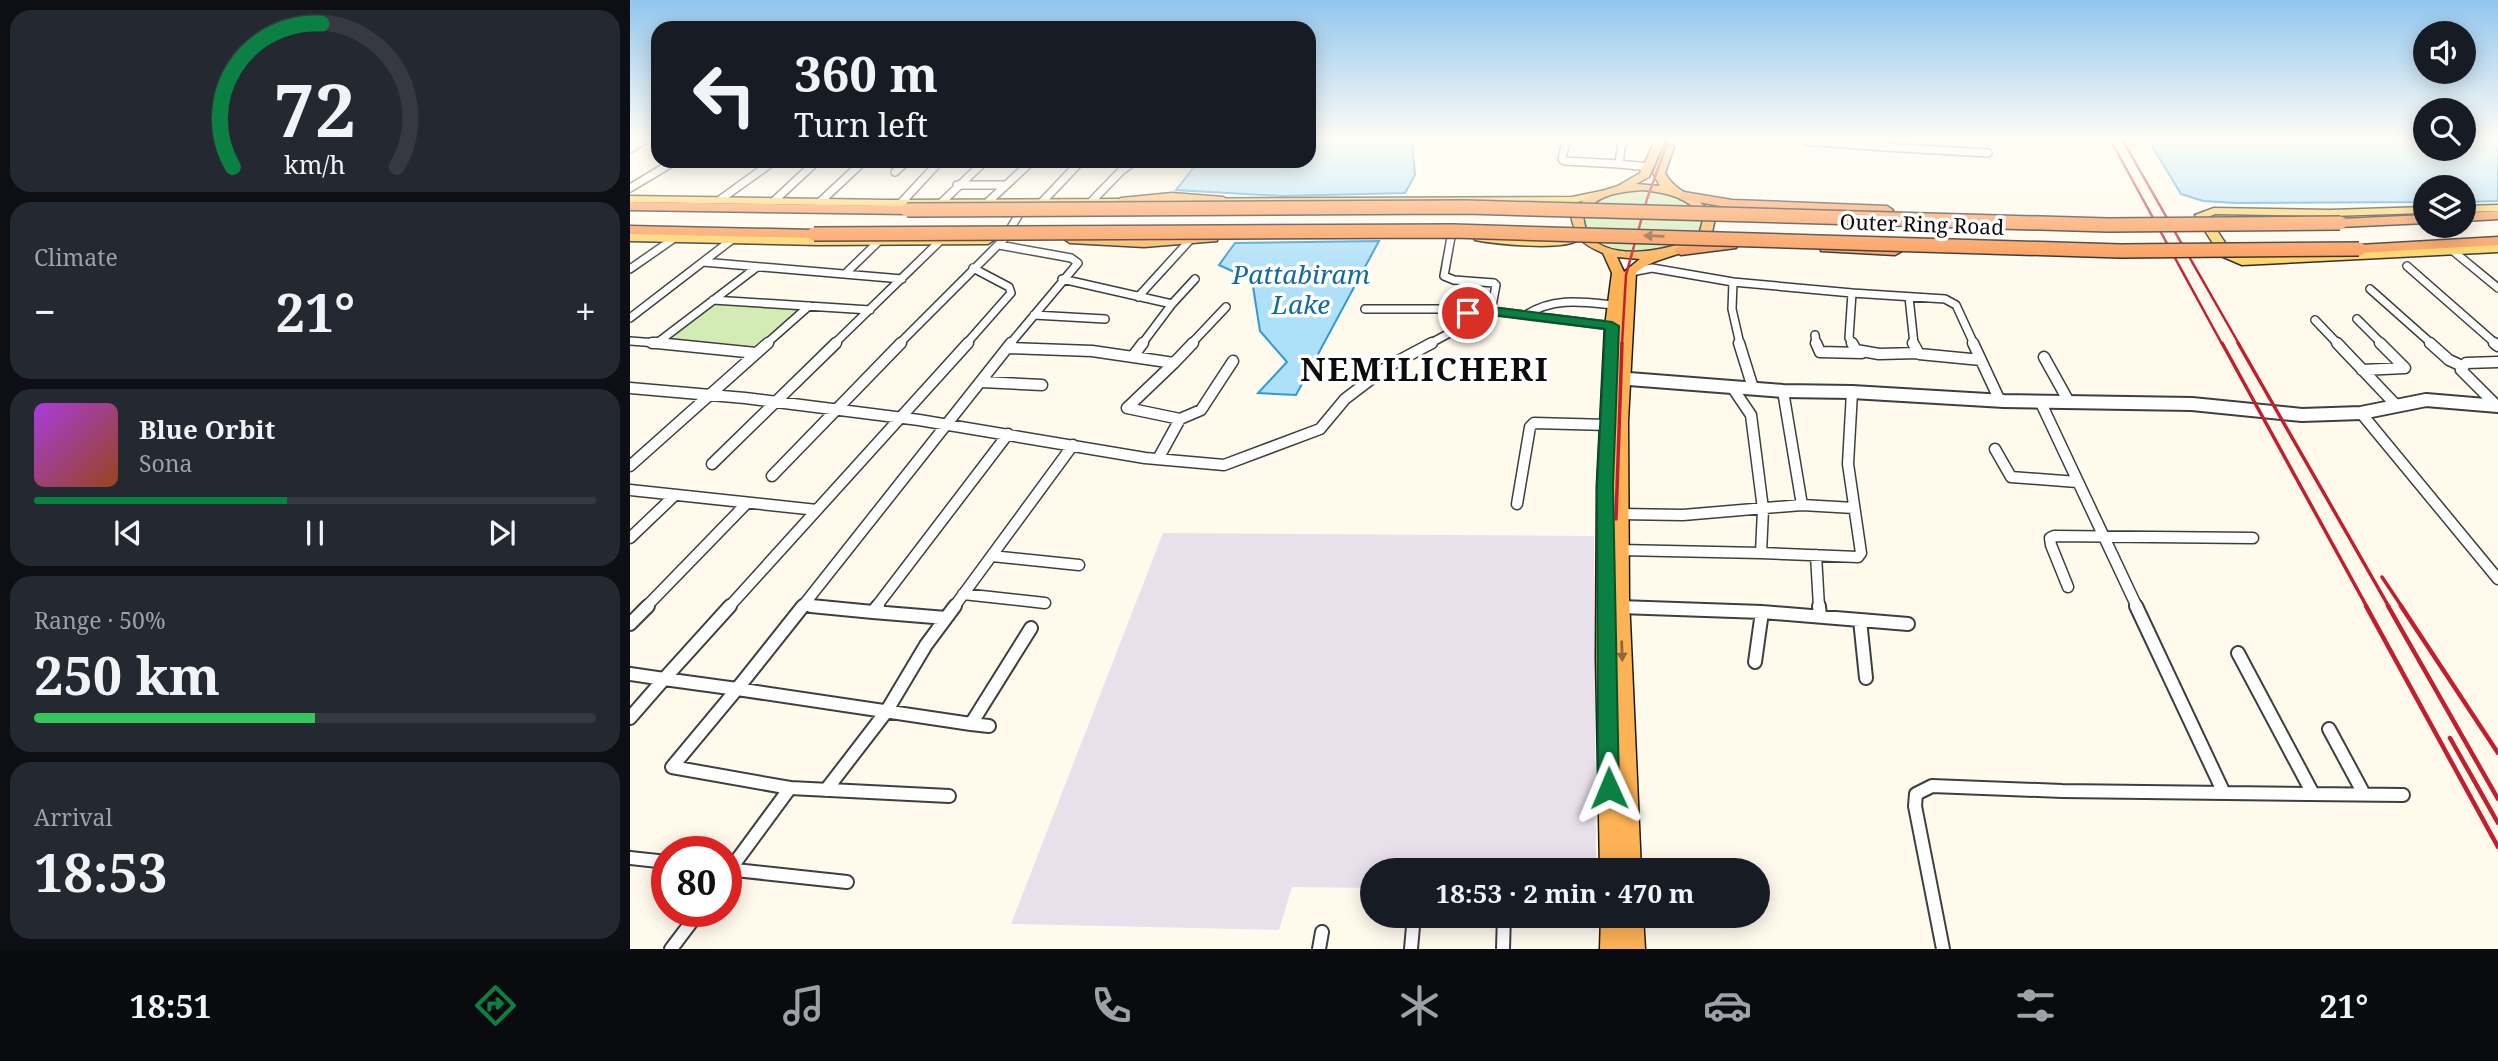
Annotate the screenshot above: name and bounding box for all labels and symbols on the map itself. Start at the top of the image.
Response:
street label: Outer Ring Road [1839,207,2005,241]
one-way arrow [1643,230,1665,241]
water label: Pattabiram Lake [1231,256,1370,322]
pin [1438,283,1498,343]
district label: NEMILICHERI [1300,347,1550,390]
one-way arrow [1616,640,1627,662]
position arrow [1572,751,1646,825]
speed limit sign: 80 [651,836,742,927]

